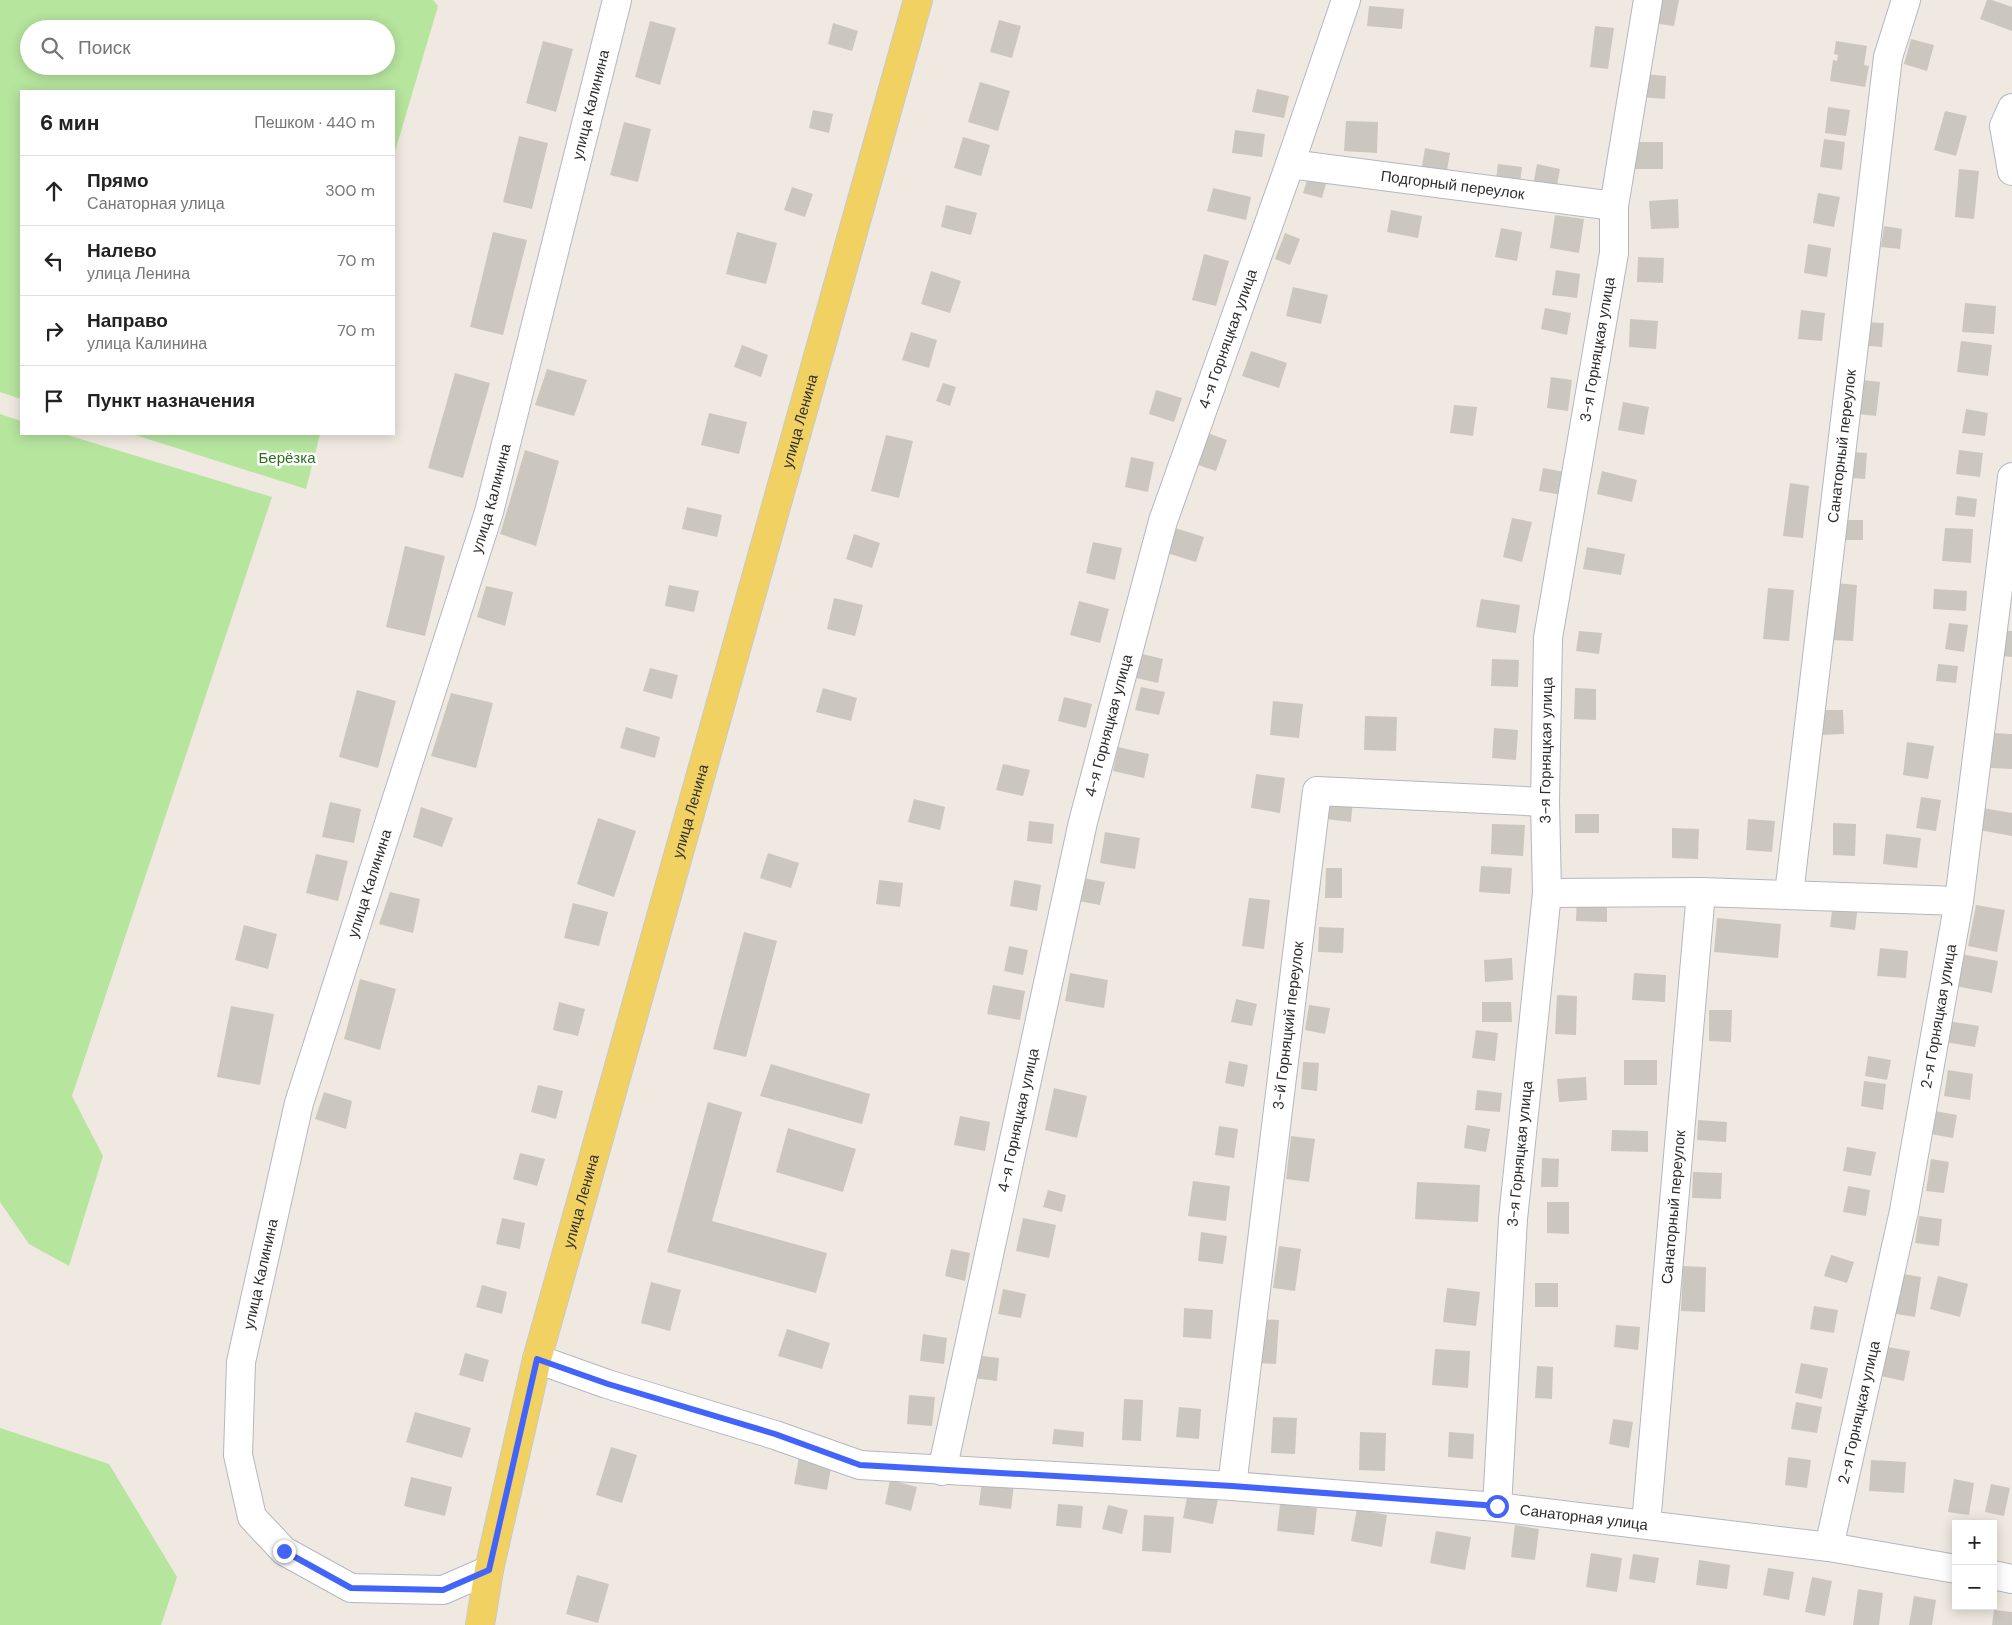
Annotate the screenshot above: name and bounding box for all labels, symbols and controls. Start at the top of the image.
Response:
search box [20,20,395,75]
icon: search [38,34,66,62]
text: Поиск [78,35,131,60]
street label: улица Калинина [567,47,614,162]
text: 6 мин [40,109,99,137]
text: Пешком · 440 m [254,112,375,133]
street label: Подгорный переулок [1380,166,1526,204]
text: Прямо [87,168,149,193]
icon: ahead [40,177,68,205]
text: 300 m [325,180,375,201]
text: Санаторная улица [87,193,225,214]
text: Налево [87,238,157,263]
icon: left [40,247,68,275]
text: 70 m [337,250,375,271]
text: улица Ленина [87,263,190,284]
street label: 4-я Горняцкая улица [1194,266,1262,411]
street label: 3-я Горняцкая улица [1575,275,1620,423]
text: Направо [87,308,168,333]
icon: right [40,317,68,345]
text: 70 m [337,320,375,341]
text: улица Калинина [87,333,207,354]
street label: Санаторный переулок [1823,368,1861,524]
street label: улица Ленина [777,371,823,471]
icon: arrive [40,387,68,415]
text: Пункт назначения [87,388,255,413]
street label: улица Калинина [466,441,516,556]
park label: Берёзка [259,448,316,468]
street label: 4-я Горняцкая улица [1080,651,1137,799]
street label: 3-я Горняцкая улица [1535,676,1557,824]
street label: улица Ленина [668,761,713,861]
street label: улица Калинина [343,826,397,940]
street label: 3-й Горняцкий переулок [1268,940,1309,1111]
street label: 2-я Горняцкая улица [1916,942,1961,1090]
street label: 4-я Горняцкая улица [993,1046,1044,1194]
street label: 3-я Горняцкая улица [1503,1079,1537,1227]
street label: Санаторный переулок [1657,1129,1690,1285]
street label: улица Ленина [559,1151,604,1250]
street label: улица Калинина [239,1216,283,1331]
street label: 2-я Горняцкая улица [1833,1338,1885,1486]
route start [1486,1495,1509,1518]
street label: Санаторная улица [1519,1500,1650,1535]
map controls [1952,1520,1997,1610]
button: + [1952,1520,1997,1565]
route end [273,1540,296,1563]
button: − [1952,1565,1997,1610]

